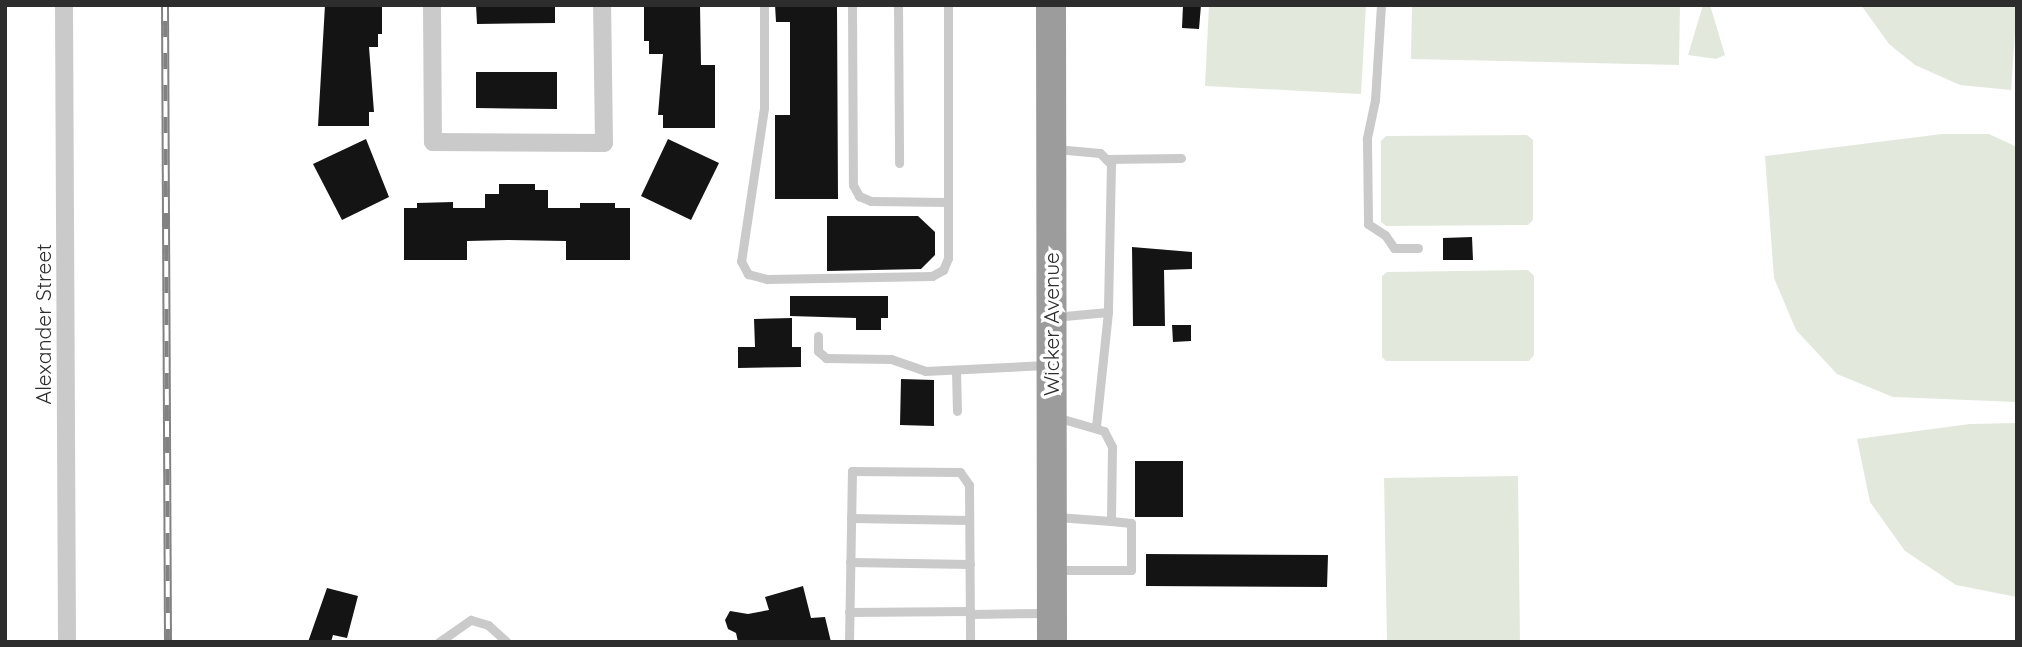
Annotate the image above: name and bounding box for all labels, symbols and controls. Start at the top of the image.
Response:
street label: Alexander Street [30,244,56,404]
street label: Wicker Avenue [1038,252,1064,396]

